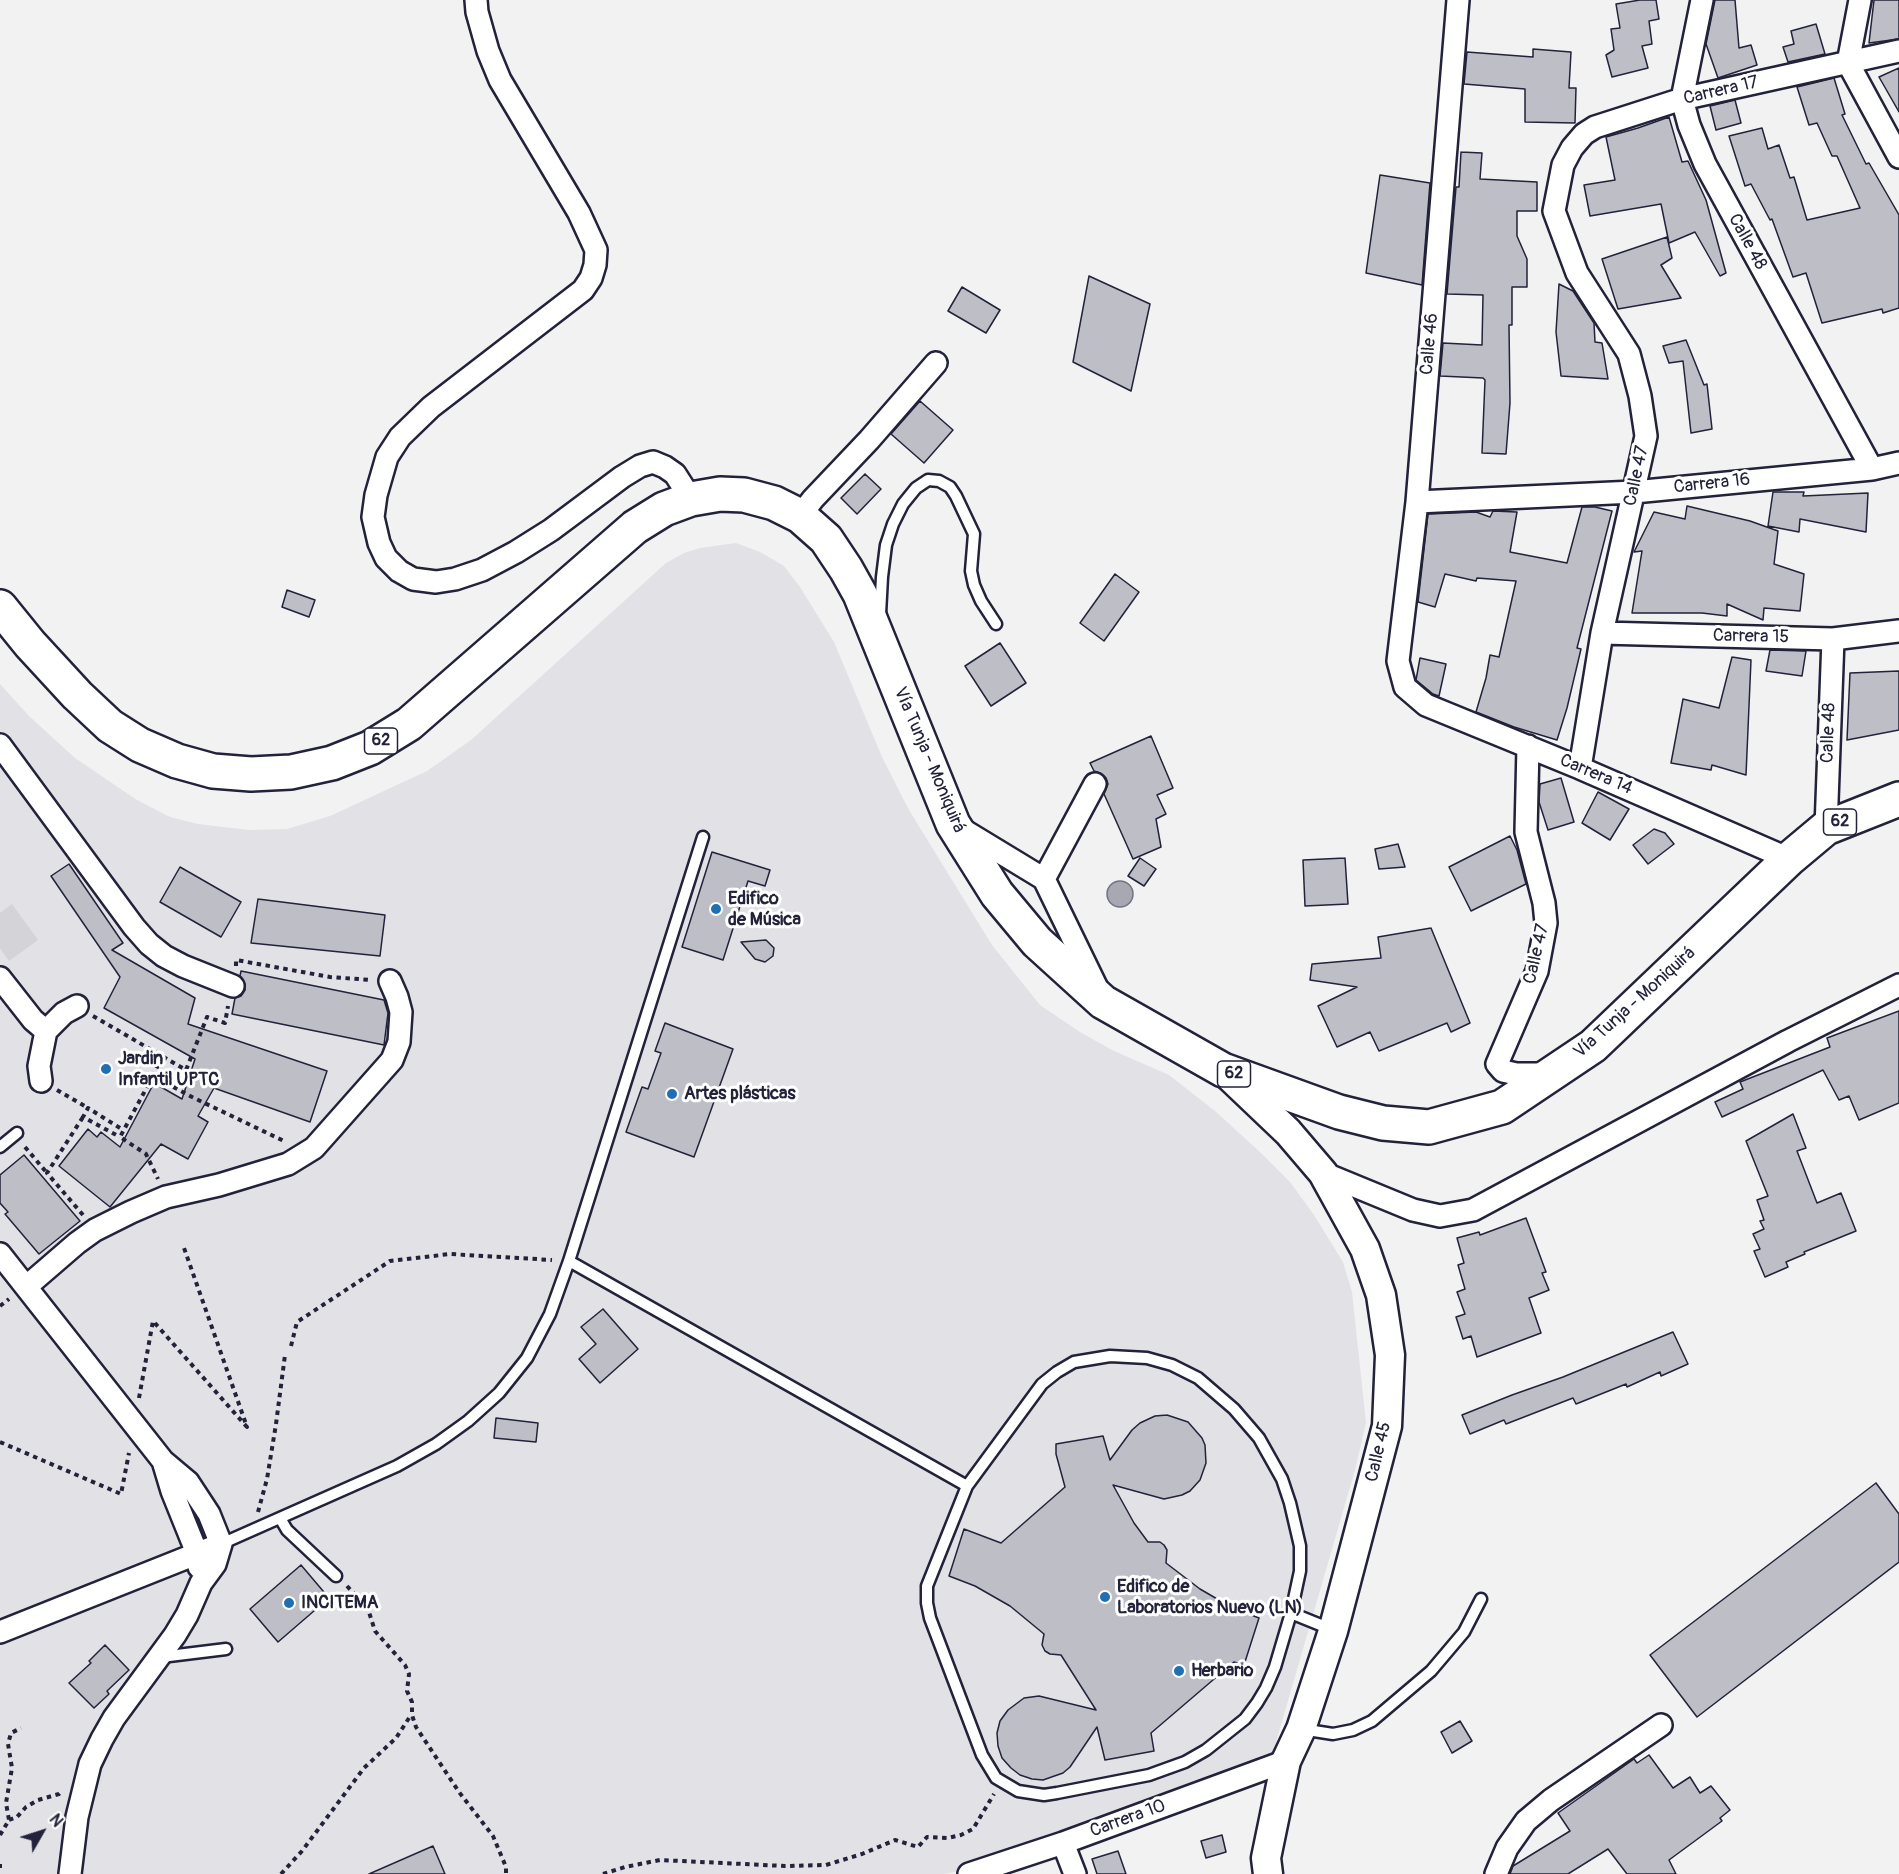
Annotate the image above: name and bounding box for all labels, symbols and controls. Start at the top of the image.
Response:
street label: Carrera 17 [1681,72,1761,110]
street label: Calle 48 [1723,210,1771,274]
street label: Calle 46 [1417,312,1443,376]
street label: Calle 47 [1620,444,1654,508]
street label: Carrera 16 [1673,469,1751,499]
street label: Carrera 15 [1713,626,1789,648]
street label: Vía Tunja - Moniquirá [889,684,969,836]
street label: Calle 48 [1817,702,1841,764]
road number: 62 [364,728,398,754]
street label: Carrera 14 [1556,750,1636,800]
road number: 62 [1824,809,1856,835]
place label: Edifico de Música [728,888,801,930]
marker: Edifico de Música [709,902,723,916]
street label: Calle 47 [1520,922,1554,986]
street label: Vía Tunja - Moniquirá [1570,943,1700,1063]
place label: Jardin Infantil UPTC [118,1048,219,1090]
road number: 62 [1218,1061,1250,1087]
marker: Jardin Infantil UPTC [99,1062,113,1076]
place label: Artes plásticas [684,1083,795,1105]
marker: Artes plásticas [665,1087,679,1101]
street label: Calle 45 [1362,1420,1396,1484]
place label: Edifico de Laboratorios Nuevo (LN) [1117,1576,1303,1618]
marker: Edifico de Laboratorios Nuevo (LN) [1098,1590,1112,1604]
place label: INCITEMA [301,1592,378,1614]
marker: INCITEMA [282,1596,296,1610]
place label: Herbario [1191,1660,1253,1682]
marker: Herbario [1172,1664,1186,1678]
street label: Carrera 10 [1087,1795,1169,1843]
north arrow [12,1802,72,1862]
text: N [45,1810,67,1831]

